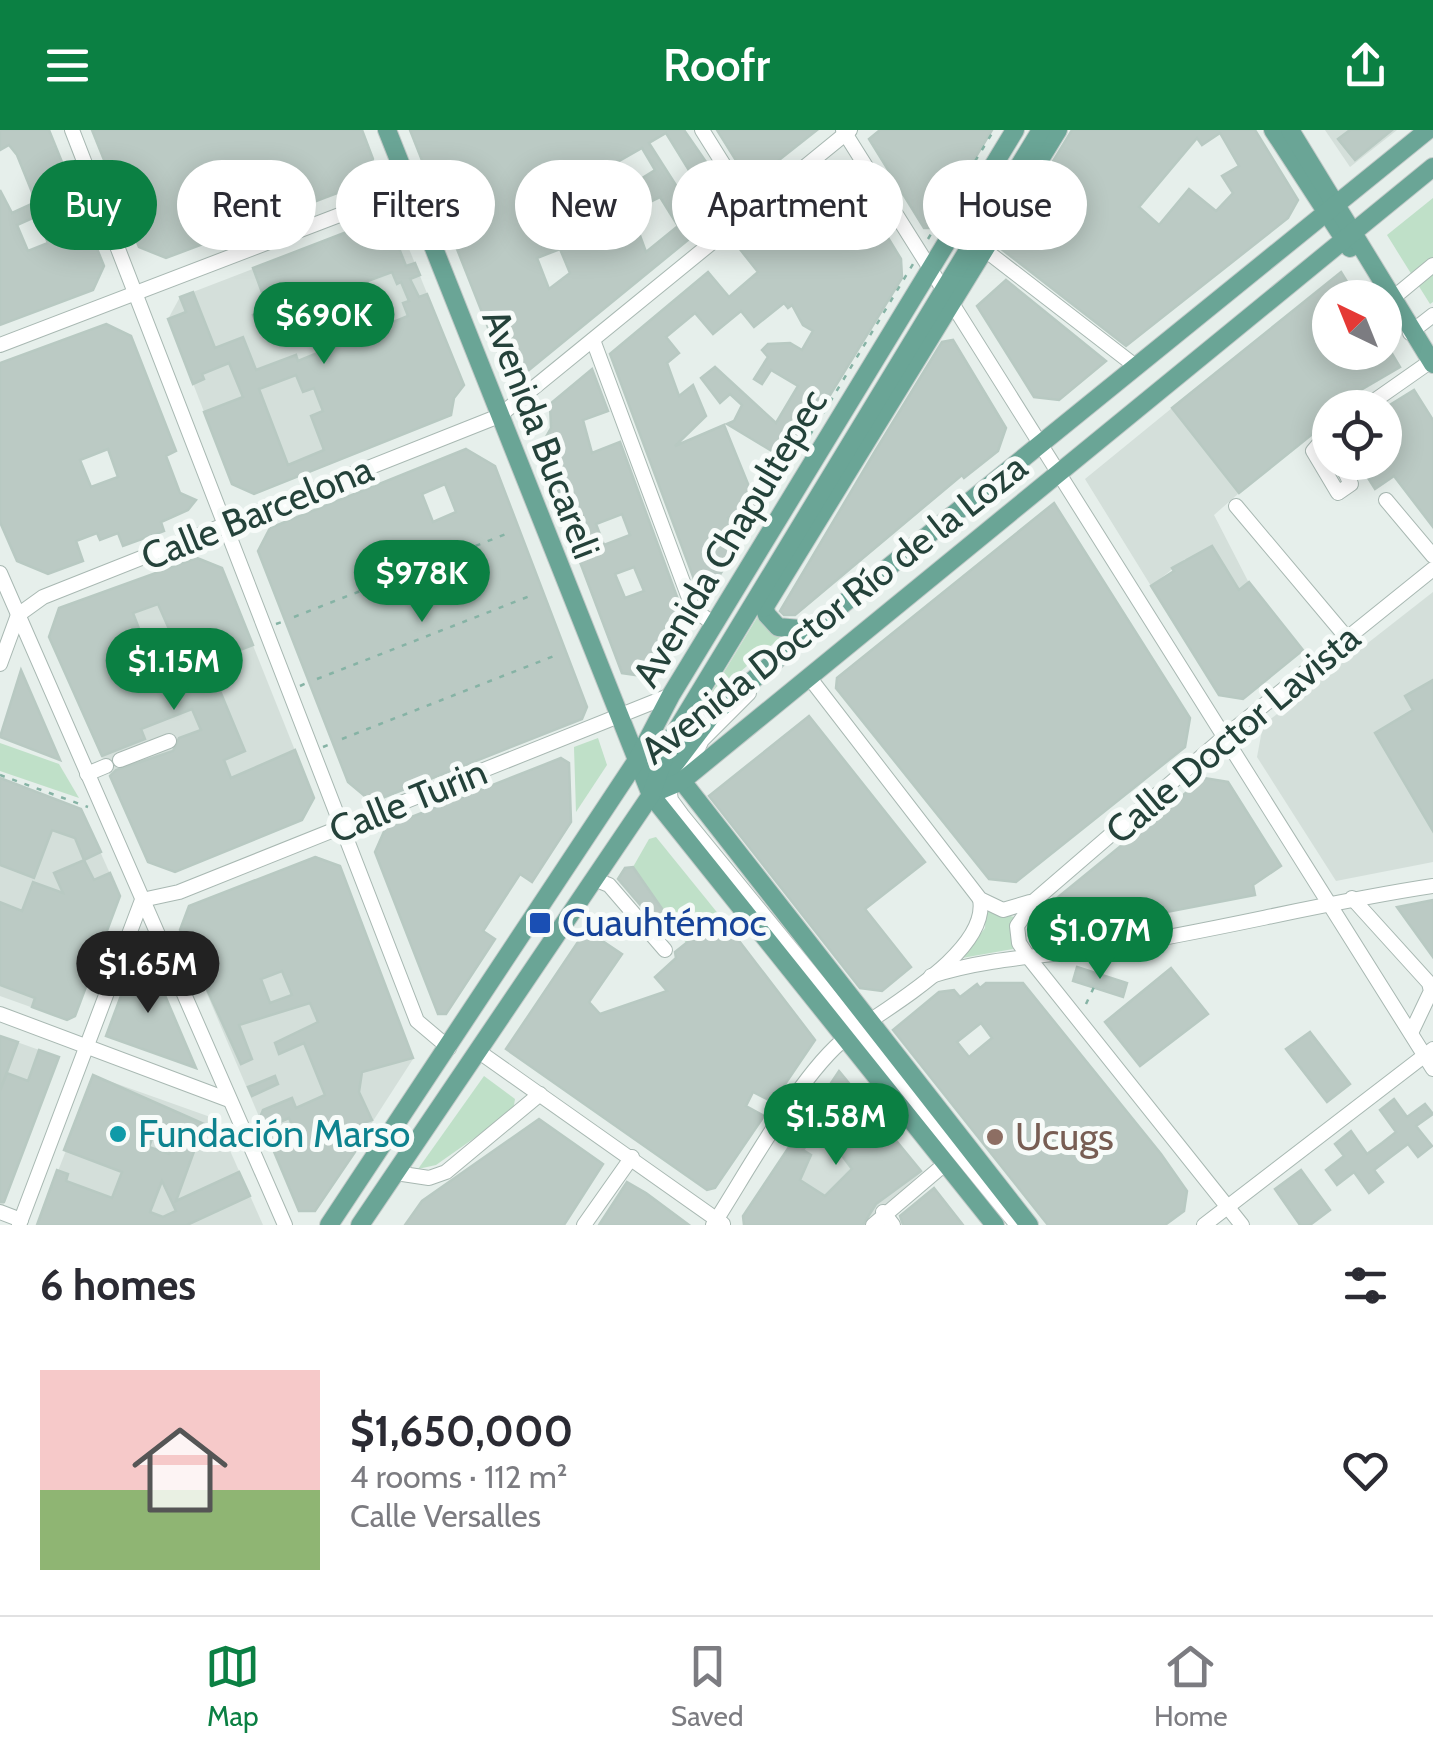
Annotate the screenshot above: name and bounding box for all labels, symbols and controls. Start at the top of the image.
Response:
icon: menu [40,38,95,93]
text: Roofr [663,38,770,92]
icon: share [1338,38,1393,93]
chip: Buy [30,160,157,250]
chip: Rent [177,160,316,250]
chip: Filters [336,160,495,250]
chip: New [515,160,652,250]
chip: Apartment [672,160,903,250]
chip: House [923,160,1087,250]
north arrow [1312,280,1402,370]
map controls [1312,280,1402,480]
pin: $690K [254,282,394,367]
text: $690K [275,295,373,334]
street label: Avenida Bucareli [472,303,611,565]
street label: Avenida Chapultepec [622,380,837,695]
button: locate [1312,390,1402,480]
street label: Avenida Doctor Río de la Loza [631,443,1036,774]
street label: Calle Barcelona [134,445,379,580]
pin: $978K [352,540,492,625]
text: $978K [376,553,468,592]
street label: Calle Doctor Lavista [1096,614,1369,854]
pin: $1.15M [93,628,255,713]
text: $1.15M [128,641,220,680]
street label: Calle Turin [322,748,493,853]
pin: $1.07M [1019,897,1181,982]
place label: Cuauhtémoc [562,899,767,946]
marker: Cuauhtémoc [527,910,553,936]
text: $1.07M [1049,910,1151,949]
pin: $1.65M [67,931,229,1016]
text: $1.65M [98,944,198,983]
pin: $1.58M [755,1083,917,1168]
text: $1.58M [786,1096,886,1135]
place label: Fundación Marso [138,1110,410,1157]
place label: Ucugs [1015,1113,1114,1160]
marker: Fundación Marso [107,1123,129,1145]
marker: Ucugs [984,1126,1006,1148]
icon: filters [1338,1258,1393,1313]
text: 6 homes [40,1259,196,1311]
text: $1,650,000 [350,1405,573,1457]
icon: home [120,1410,240,1530]
icon: heart [1338,1443,1393,1498]
text: 4 rooms · 112 m² [350,1457,567,1496]
text: Calle Versalles [350,1496,541,1535]
tab: Map [205,1639,260,1733]
tab: Saved [671,1639,744,1733]
tab: Home [1154,1639,1228,1733]

